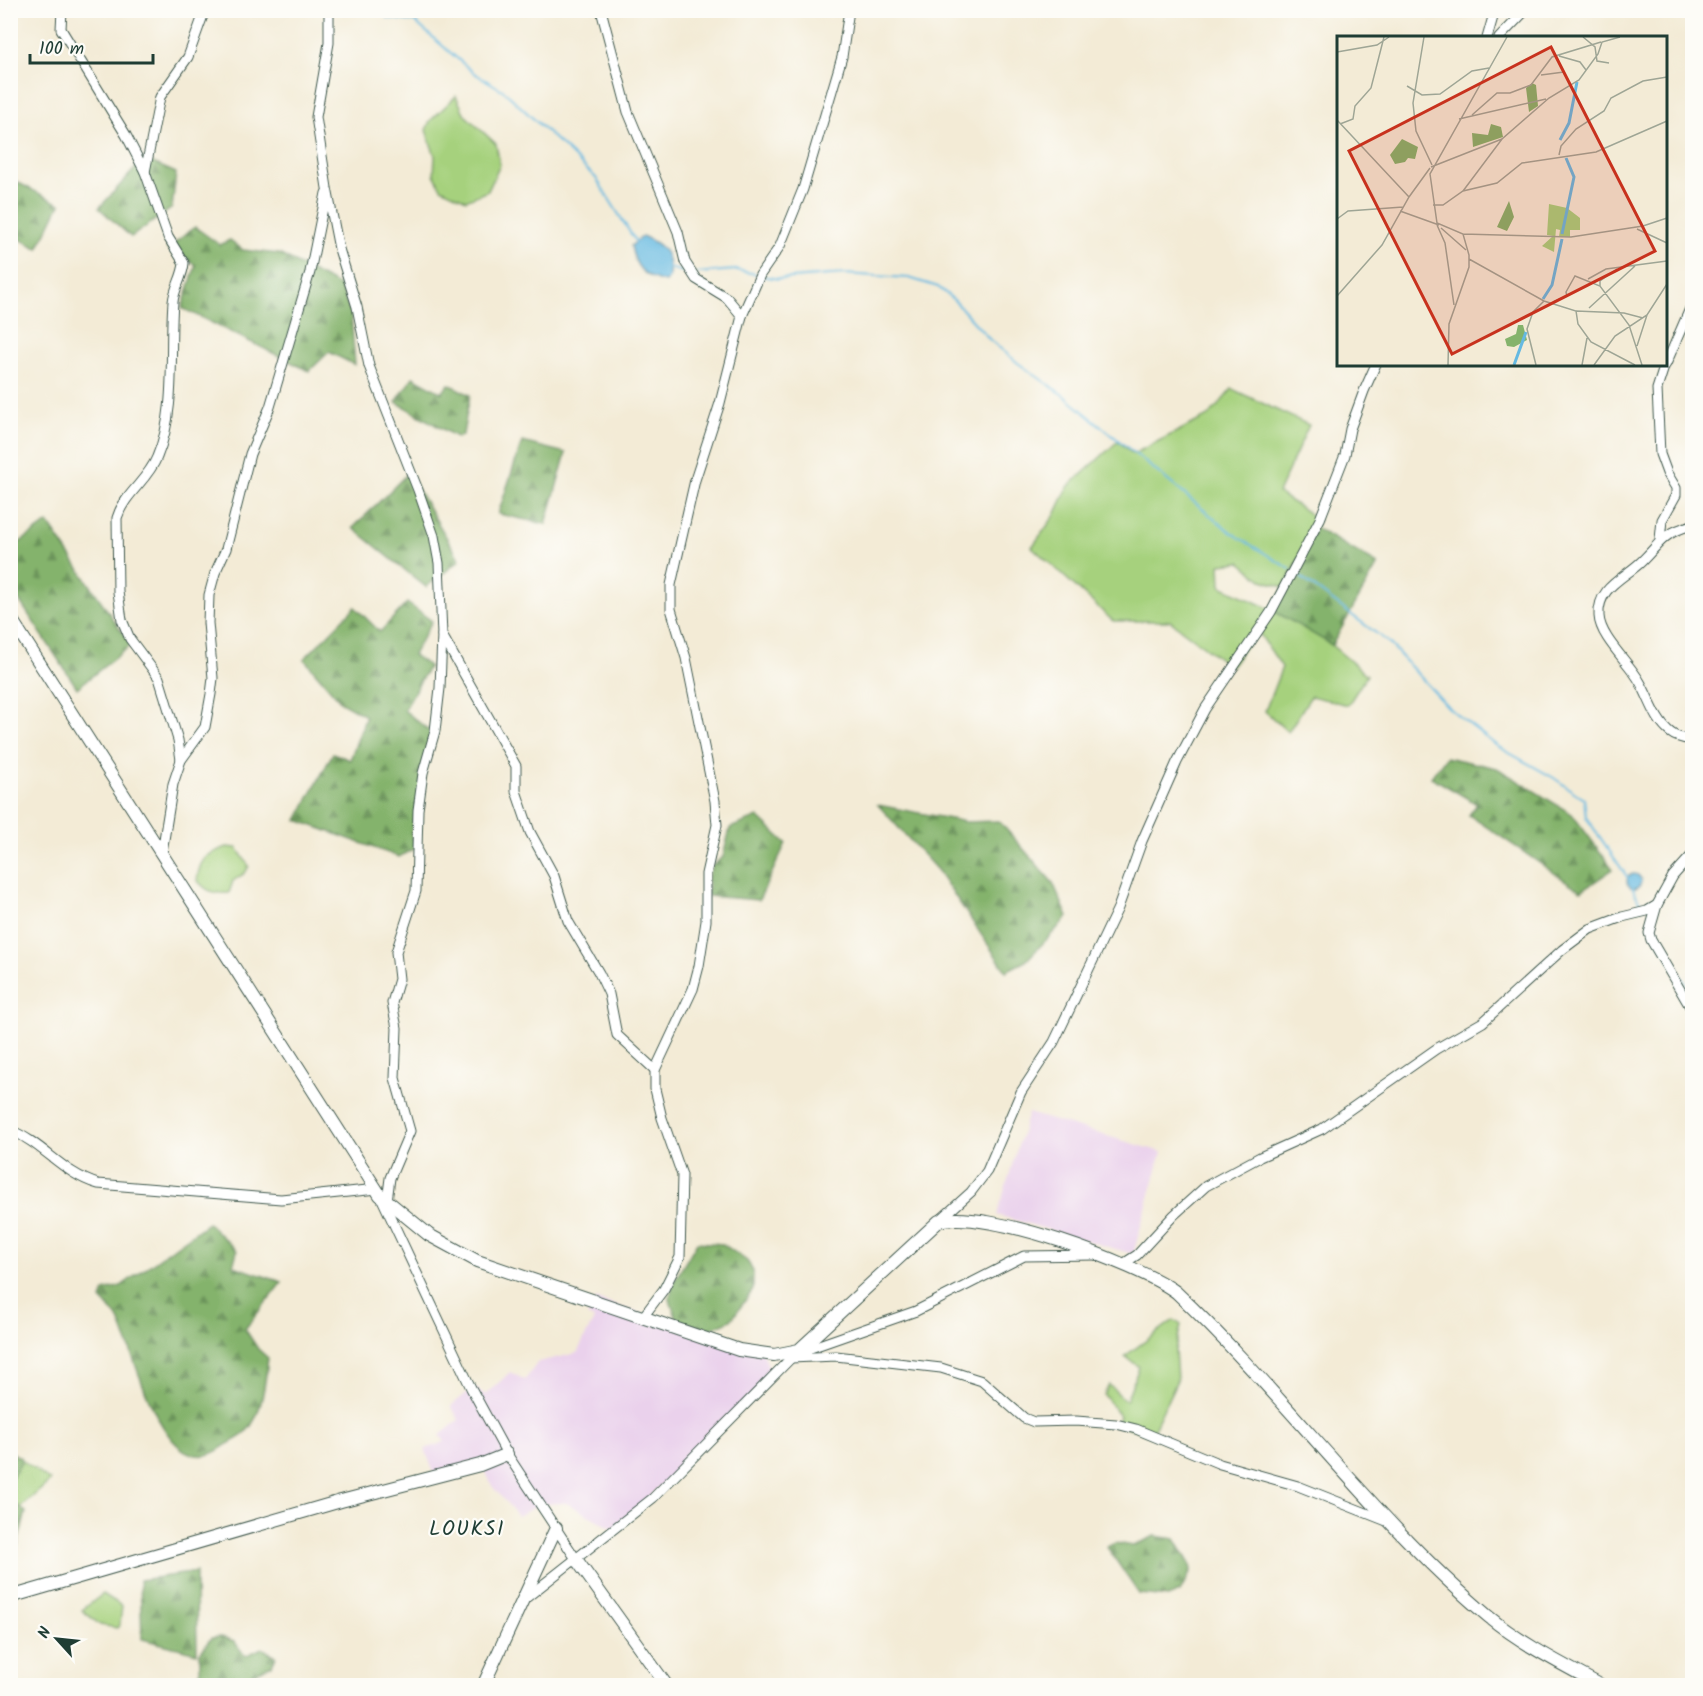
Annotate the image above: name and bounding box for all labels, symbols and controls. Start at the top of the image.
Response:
scale bar [30,27,153,65]
text: 100 m [39,35,84,64]
inset map [1337,36,1667,366]
district label: LOUKSI [429,1513,505,1546]
north arrow [27,1609,87,1669]
text: N [32,1623,58,1643]

